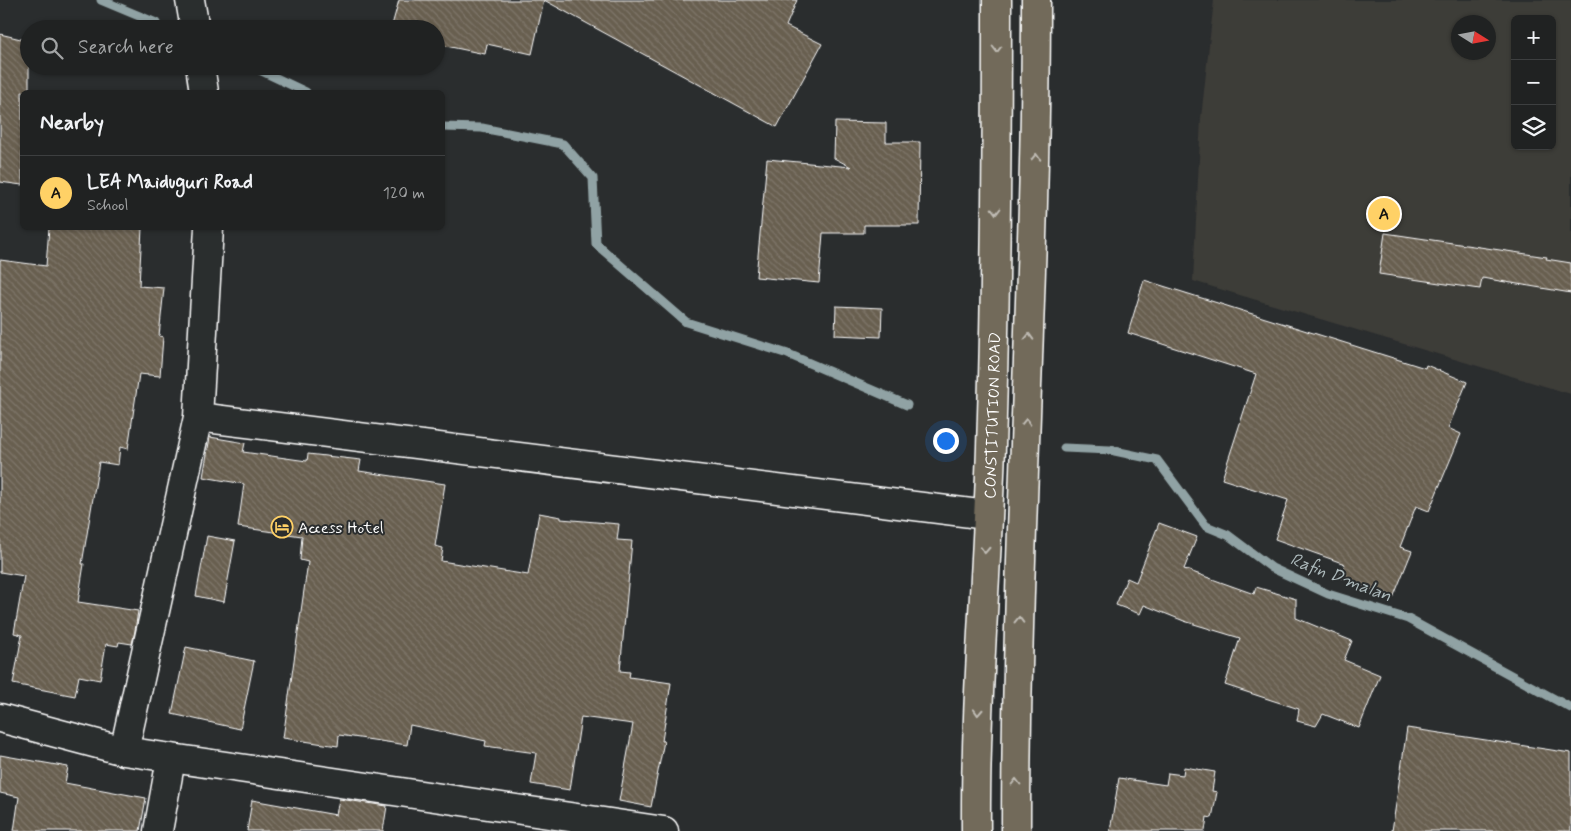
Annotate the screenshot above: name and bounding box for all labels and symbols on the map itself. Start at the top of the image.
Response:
north arrow [1451,15,1496,60]
one-way arrow [992,45,1002,53]
one-way arrow [1031,153,1041,161]
pin: A [1368,195,1400,233]
one-way arrow [991,207,1002,215]
street label: CONSTITUTION ROAD [980,332,1006,499]
one-way arrow [1024,333,1035,341]
one-way arrow [1021,417,1031,425]
your location [933,428,959,454]
hotel icon: Access Hotel [270,515,294,539]
place label: Access Hotel [298,518,384,539]
one-way arrow [980,546,990,554]
water label: Rafin Dmalan [1287,548,1395,608]
one-way arrow [1014,616,1024,624]
one-way arrow [973,709,983,717]
one-way arrow [1011,778,1021,786]

